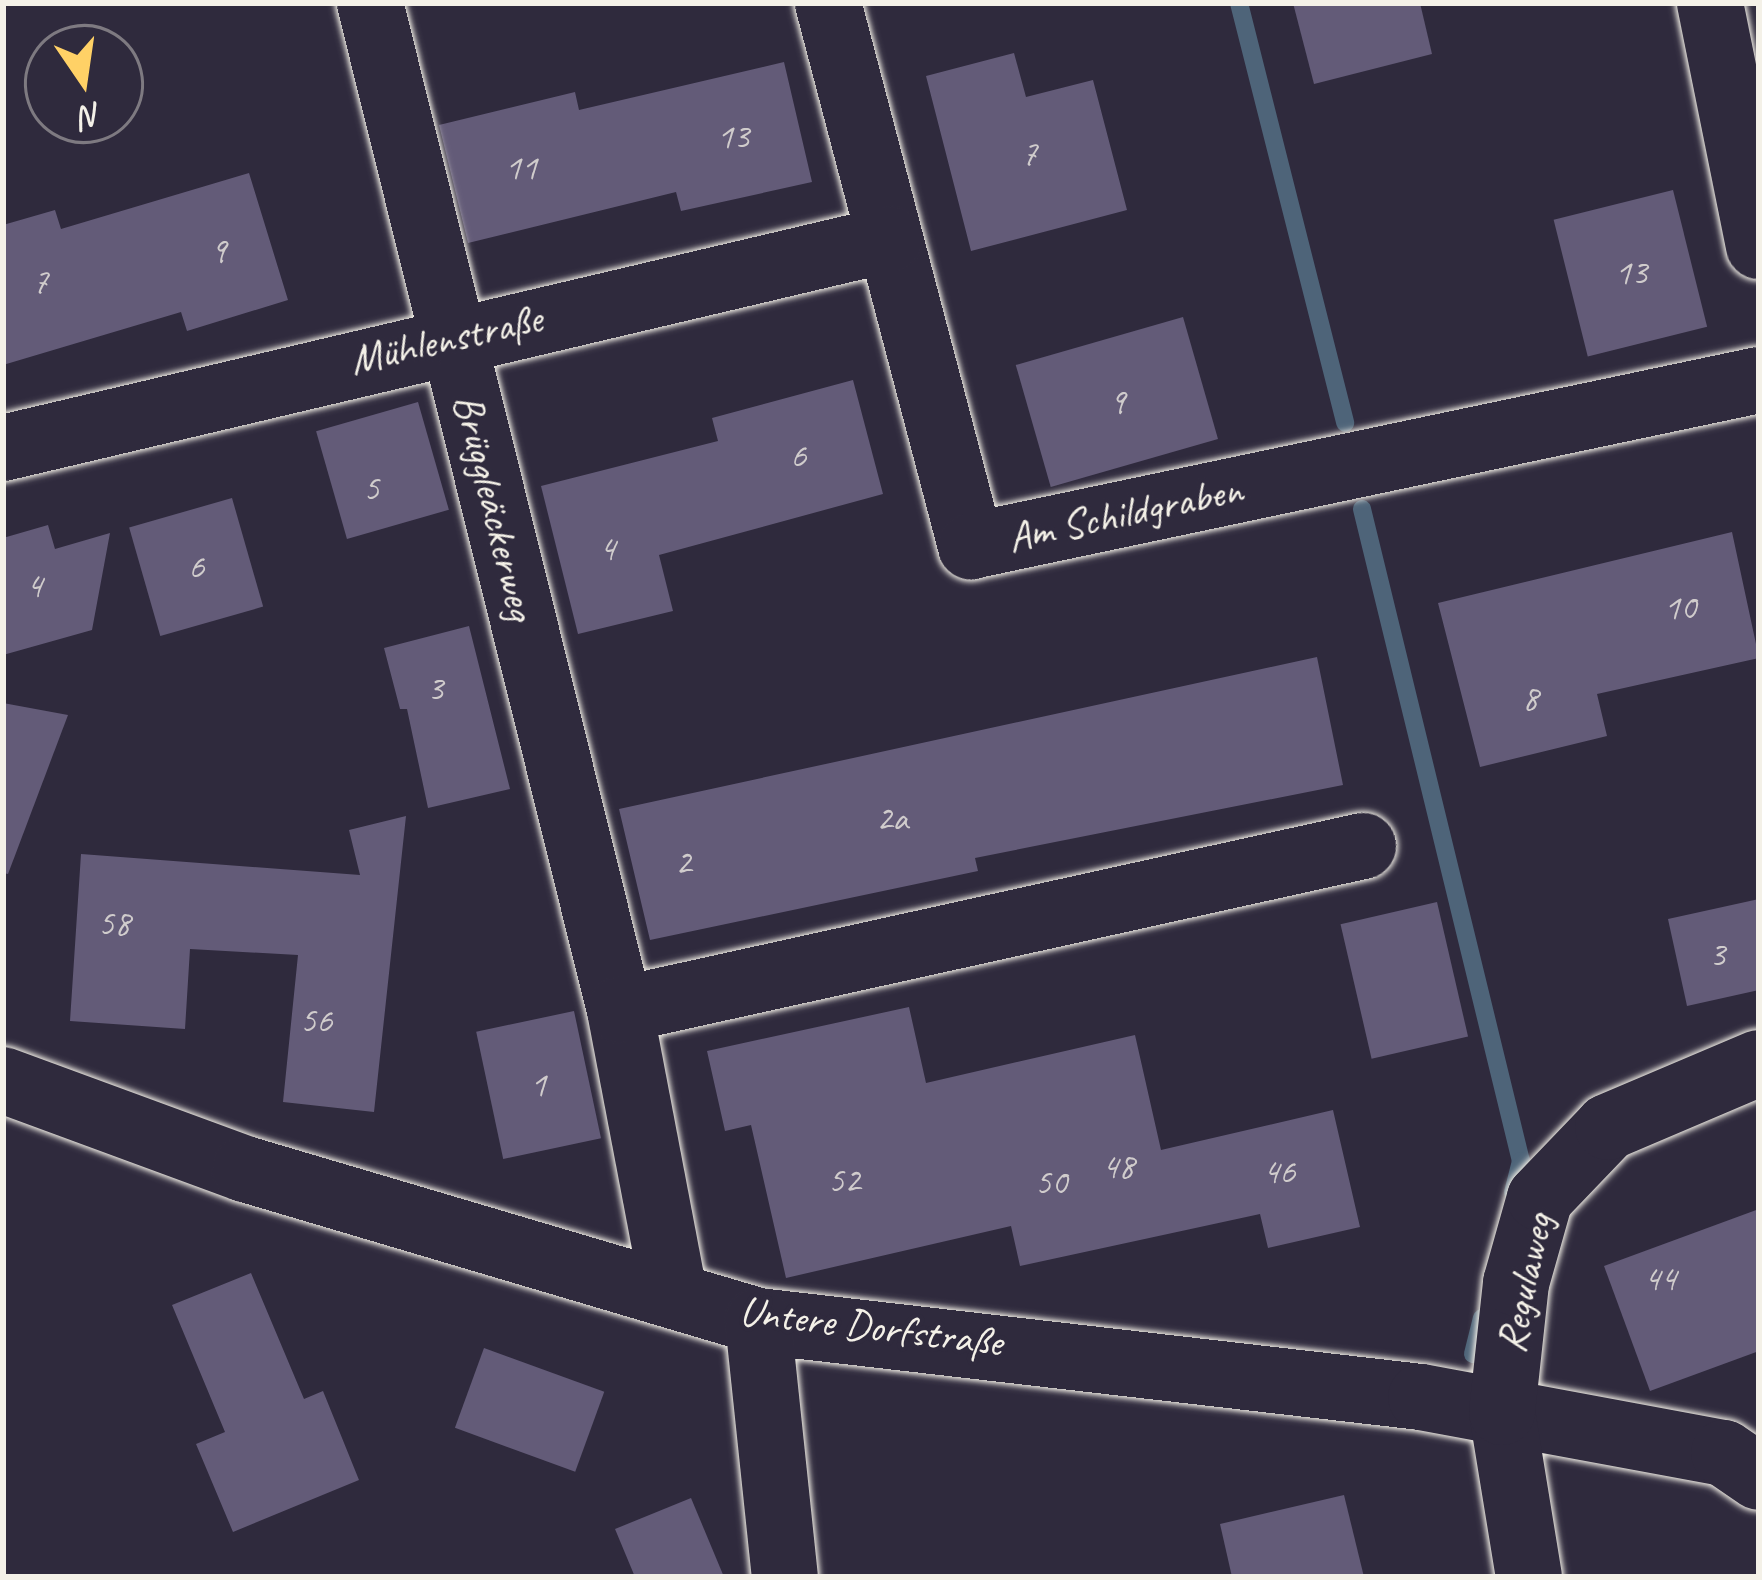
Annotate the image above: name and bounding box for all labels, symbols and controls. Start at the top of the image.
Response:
north arrow [24,24,144,144]
text: N [77,93,106,139]
house number: 13 [717,115,749,159]
house number: 7 [1021,132,1037,176]
house number: 11 [505,146,537,190]
house number: 9 [210,229,226,273]
house number: 13 [1615,251,1647,295]
house number: 7 [32,260,48,304]
street label: Mühlenstraße [345,293,547,387]
house number: 9 [1109,380,1125,424]
street label: Brüggleäckerweg [442,389,546,625]
house number: 6 [790,434,806,478]
street label: Am Schildgraben [1004,465,1246,563]
house number: 5 [363,467,379,511]
house number: 4 [599,527,615,571]
house number: 6 [188,545,204,589]
house number: 4 [26,564,42,608]
house number: 10 [1664,586,1696,630]
house number: 3 [427,667,443,711]
house number: 8 [1522,677,1538,721]
house number: 2a [876,797,908,841]
house number: 2 [675,841,691,885]
house number: 58 [98,902,130,946]
house number: 3 [1709,933,1725,977]
house number: 56 [300,999,332,1043]
house number: 1 [530,1063,546,1107]
house number: 48 [1102,1145,1134,1189]
house number: 46 [1263,1150,1295,1194]
house number: 52 [828,1159,860,1203]
house number: 50 [1035,1161,1067,1205]
street label: Regulaweg [1486,1209,1564,1357]
house number: 44 [1644,1257,1676,1301]
street label: Untere Dorfstraße [737,1286,1005,1368]

